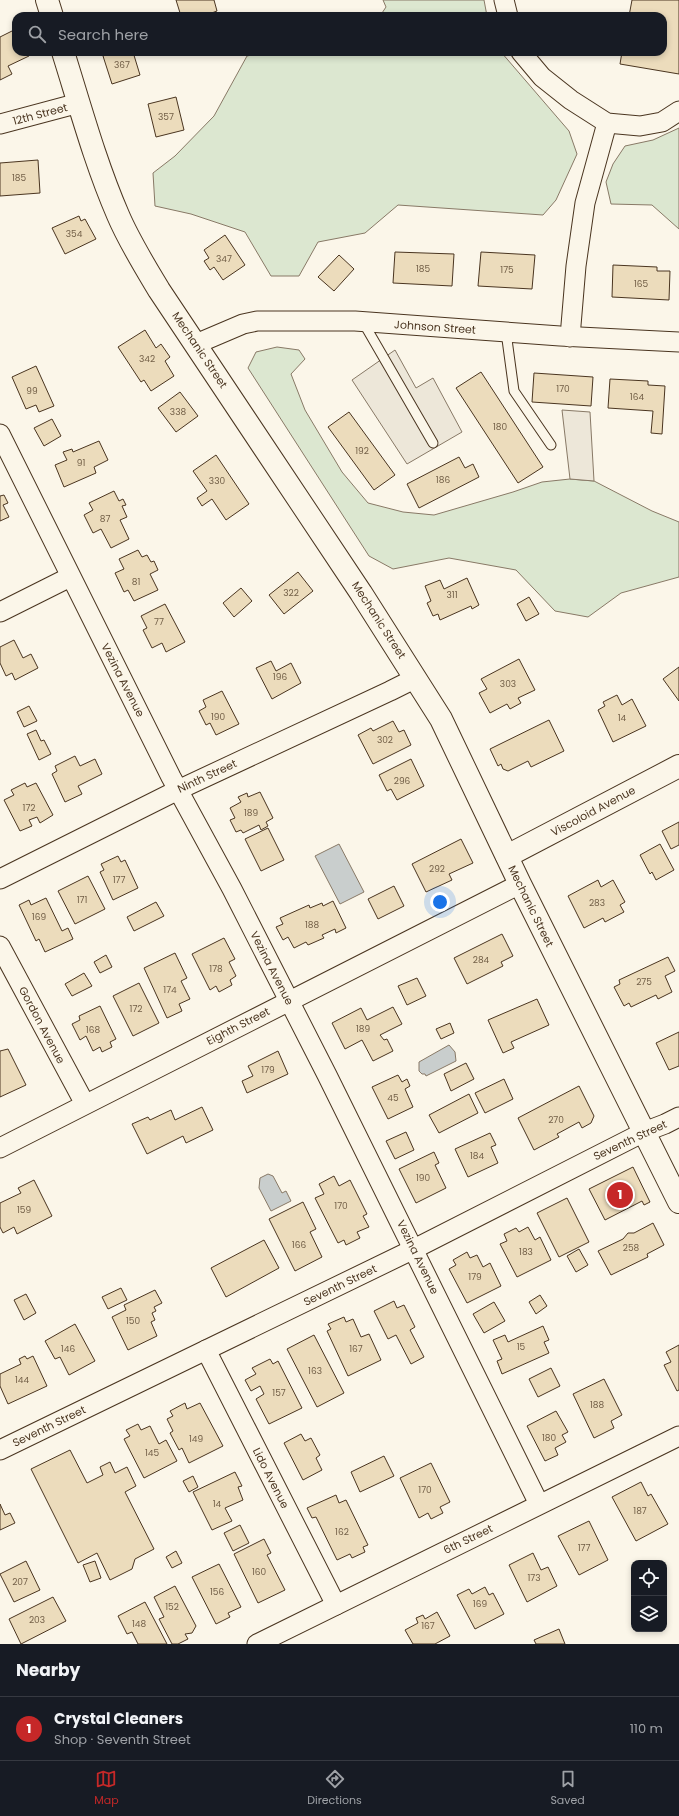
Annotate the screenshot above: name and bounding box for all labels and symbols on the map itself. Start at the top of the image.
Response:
house number: 367 [114,59,130,71]
street label: 12th Street [11,99,69,129]
house number: 357 [158,111,174,123]
house number: 185 [12,172,26,184]
house number: 354 [66,228,83,240]
house number: 347 [216,253,232,265]
house number: 185 [416,263,430,275]
house number: 175 [500,264,514,276]
house number: 165 [634,278,648,290]
street label: Mechanic Street [168,309,232,391]
street label: Johnson Street [394,316,476,338]
house number: 342 [139,353,155,365]
house number: 170 [556,383,570,395]
house number: 99 [26,385,38,397]
house number: 164 [630,391,644,403]
house number: 338 [170,406,186,418]
house number: 180 [493,421,507,433]
house number: 192 [355,445,369,457]
house number: 91 [77,457,85,469]
house number: 186 [436,474,450,486]
house number: 330 [209,475,225,487]
house number: 87 [100,513,110,525]
house number: 81 [132,576,140,588]
street label: Mechanic Street [348,578,410,662]
house number: 322 [283,587,299,599]
house number: 311 [446,589,458,601]
house number: 77 [154,616,164,628]
street label: Vezina Avenue [98,640,149,720]
house number: 196 [273,671,287,683]
house number: 303 [500,678,516,690]
house number: 190 [211,711,225,723]
house number: 14 [618,712,627,724]
house number: 302 [377,734,393,746]
street label: Ninth Street [175,755,239,797]
house number: 296 [394,775,411,787]
street label: Viscoloid Avenue [548,782,638,840]
house number: 172 [23,802,35,814]
house number: 189 [244,807,258,819]
street label: Mechanic Street [504,862,558,950]
house number: 292 [429,863,445,875]
house number: 177 [113,874,125,886]
your location [430,892,450,912]
house number: 171 [77,894,87,906]
house number: 283 [589,897,605,909]
house number: 169 [32,911,46,923]
house number: 188 [305,919,319,931]
street label: Vezina Avenue [247,928,298,1008]
house number: 284 [473,954,490,966]
house number: 178 [209,963,223,975]
house number: 275 [636,976,652,988]
street label: Gordon Avenue [15,984,69,1067]
house number: 174 [163,984,177,996]
house number: 172 [130,1003,142,1015]
street label: Eighth Street [204,1003,272,1049]
house number: 189 [356,1023,370,1035]
house number: 168 [86,1024,100,1036]
house number: 179 [261,1064,275,1076]
house number: 45 [387,1092,399,1104]
house number: 270 [548,1114,564,1126]
street label: Seventh Street [591,1116,669,1164]
house number: 184 [470,1150,484,1162]
house number: 190 [416,1172,430,1184]
pin: 1 [607,1180,633,1210]
house number: 170 [334,1200,348,1212]
house number: 159 [17,1204,31,1216]
street label: Vezina Avenue [393,1217,443,1297]
house number: 166 [292,1239,306,1251]
house number: 258 [623,1242,640,1254]
house number: 183 [519,1246,533,1258]
street label: Seventh Street [301,1260,379,1310]
house number: 179 [468,1271,482,1283]
house number: 150 [126,1315,140,1327]
house number: 15 [517,1341,526,1353]
house number: 146 [61,1343,75,1355]
house number: 167 [349,1343,363,1355]
house number: 163 [308,1365,322,1377]
house number: 144 [15,1374,29,1386]
house number: 157 [272,1387,286,1399]
house number: 188 [590,1399,604,1411]
street label: Seventh Street [10,1401,88,1451]
house number: 180 [542,1432,556,1444]
house number: 149 [189,1433,203,1445]
street label: Lido Avenue [249,1445,293,1511]
house number: 145 [145,1447,159,1459]
house number: 170 [418,1484,432,1496]
house number: 14 [213,1498,222,1510]
house number: 187 [633,1505,647,1517]
street label: 6th Street [441,1520,495,1558]
house number: 162 [335,1526,349,1538]
house number: 177 [578,1542,590,1554]
house number: 160 [252,1566,266,1578]
house number: 173 [527,1572,541,1584]
house number: 207 [12,1576,28,1588]
house number: 156 [210,1586,224,1598]
house number: 169 [473,1598,487,1610]
house number: 152 [165,1601,179,1613]
house number: 203 [29,1614,45,1626]
house number: 148 [132,1618,146,1630]
house number: 167 [421,1620,435,1632]

